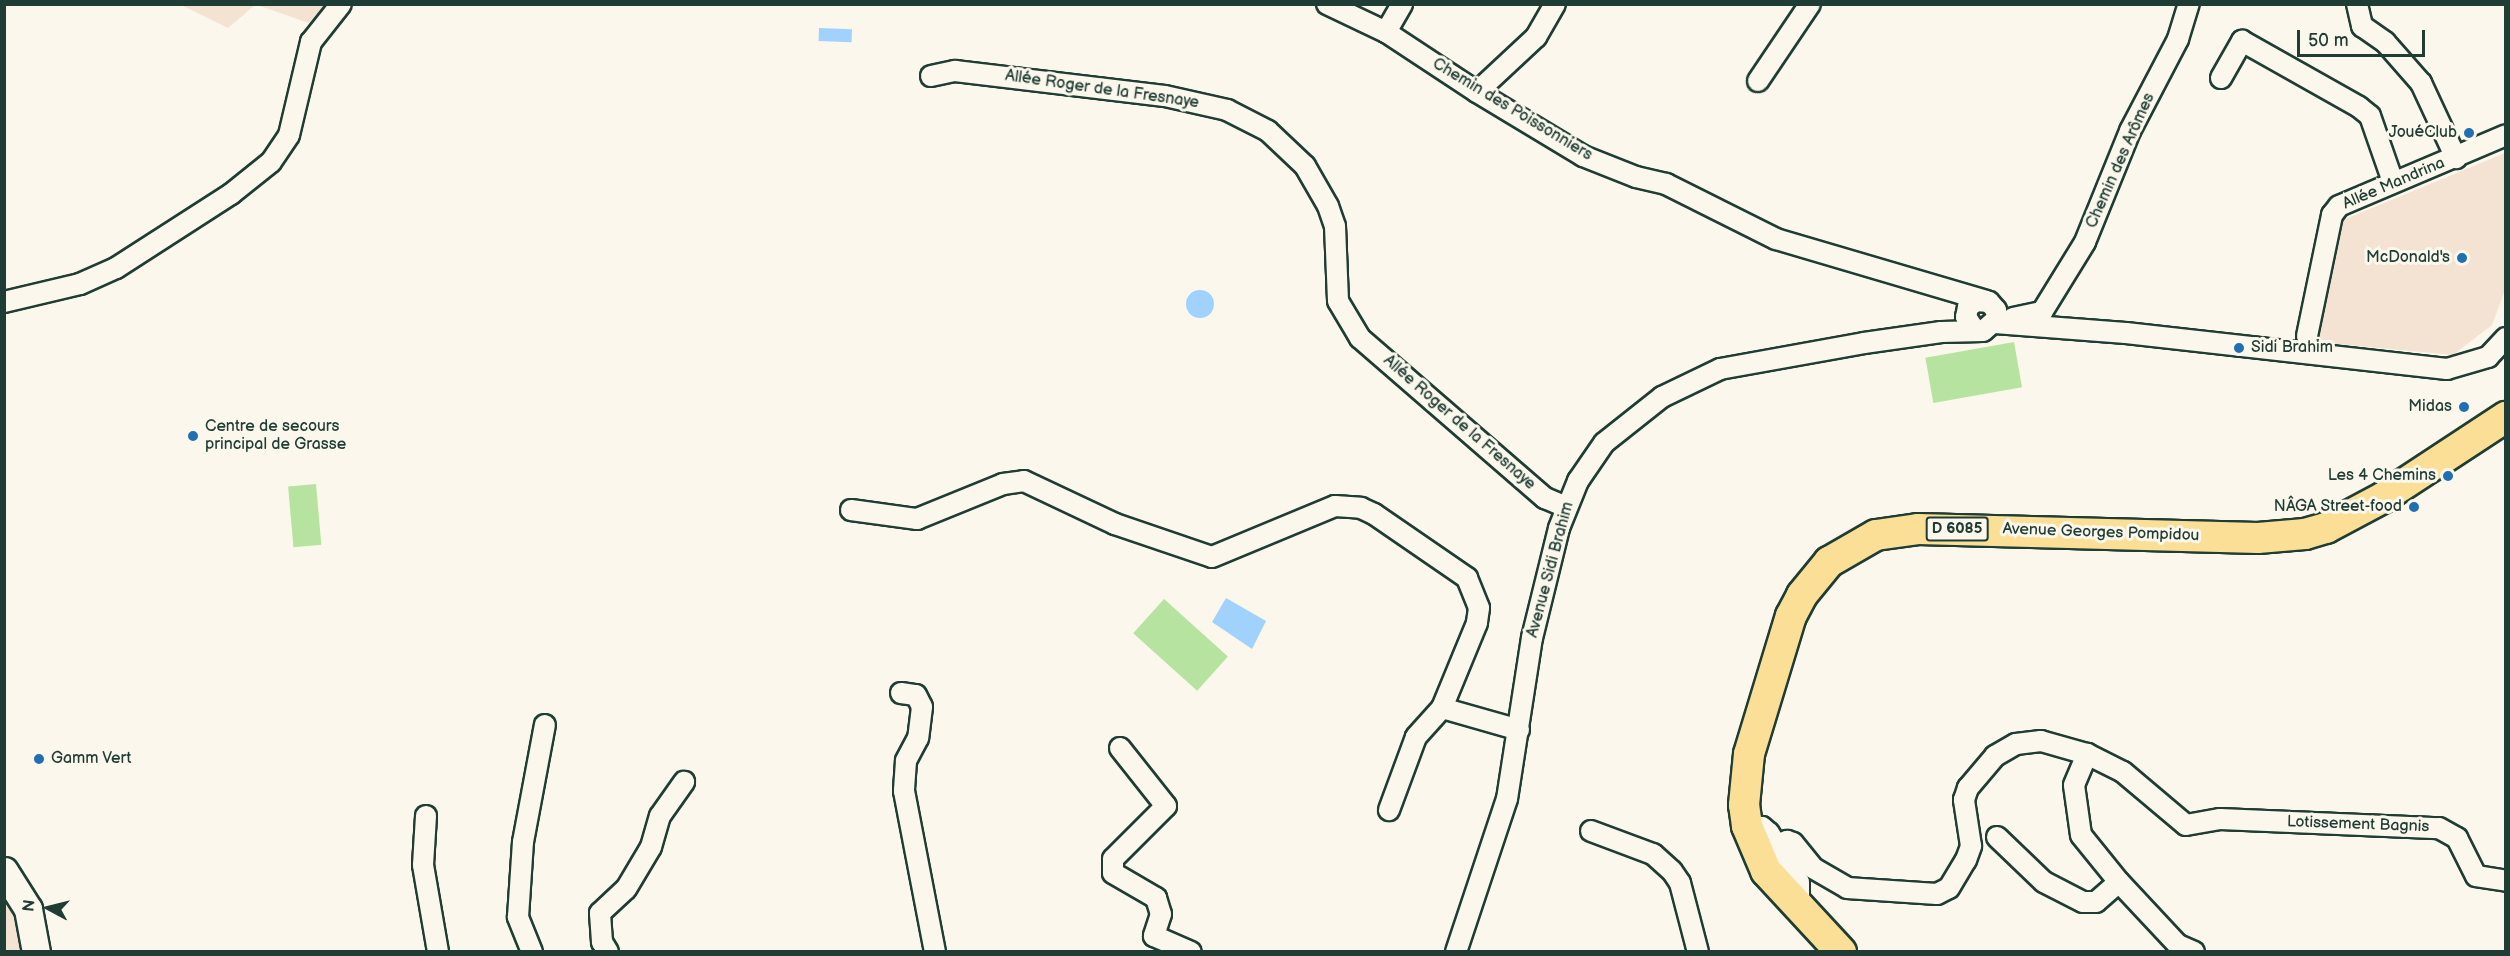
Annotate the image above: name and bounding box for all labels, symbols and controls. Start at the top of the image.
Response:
scale bar [2300,18,2428,56]
text: 50 m [2308,30,2349,51]
street label: Chemin des Poissonniers [1429,55,1595,165]
street label: Allée Roger de la Fresnaye [1004,67,1200,113]
street label: Chemin des Arômes [2083,90,2159,232]
place label: JouéClub [2389,123,2457,143]
marker: JouéClub [2462,126,2476,140]
street label: Allée Mandrina [2340,154,2448,214]
place label: McDonald's [2366,248,2450,268]
marker: McDonald's [2455,251,2469,265]
place label: Sidi Brahim [2251,338,2333,358]
marker: Sidi Brahim [2232,341,2246,355]
street label: Allée Roger de la Fresnaye [1379,352,1539,494]
place label: Midas [2408,397,2452,417]
marker: Midas [2457,400,2471,414]
place label: Centre de secours principal de Grasse [205,417,346,455]
marker: Centre de secours principal de Grasse [186,429,200,443]
place label: Les 4 Chemins [2328,466,2436,486]
marker: Les 4 Chemins [2441,469,2455,483]
place label: NÂGA Street-food [2274,497,2402,517]
street label: Avenue Sidi Brahim [1524,500,1578,640]
marker: NÂGA Street-food [2407,500,2421,514]
road number: D 6085 [1926,517,1988,541]
street label: Avenue Georges Pompidou [2002,520,2200,546]
place label: Gamm Vert [51,749,132,769]
marker: Gamm Vert [32,752,46,766]
street label: Lotissement Bagnis [2286,813,2430,837]
north arrow [18,878,78,938]
text: N [19,899,40,913]

